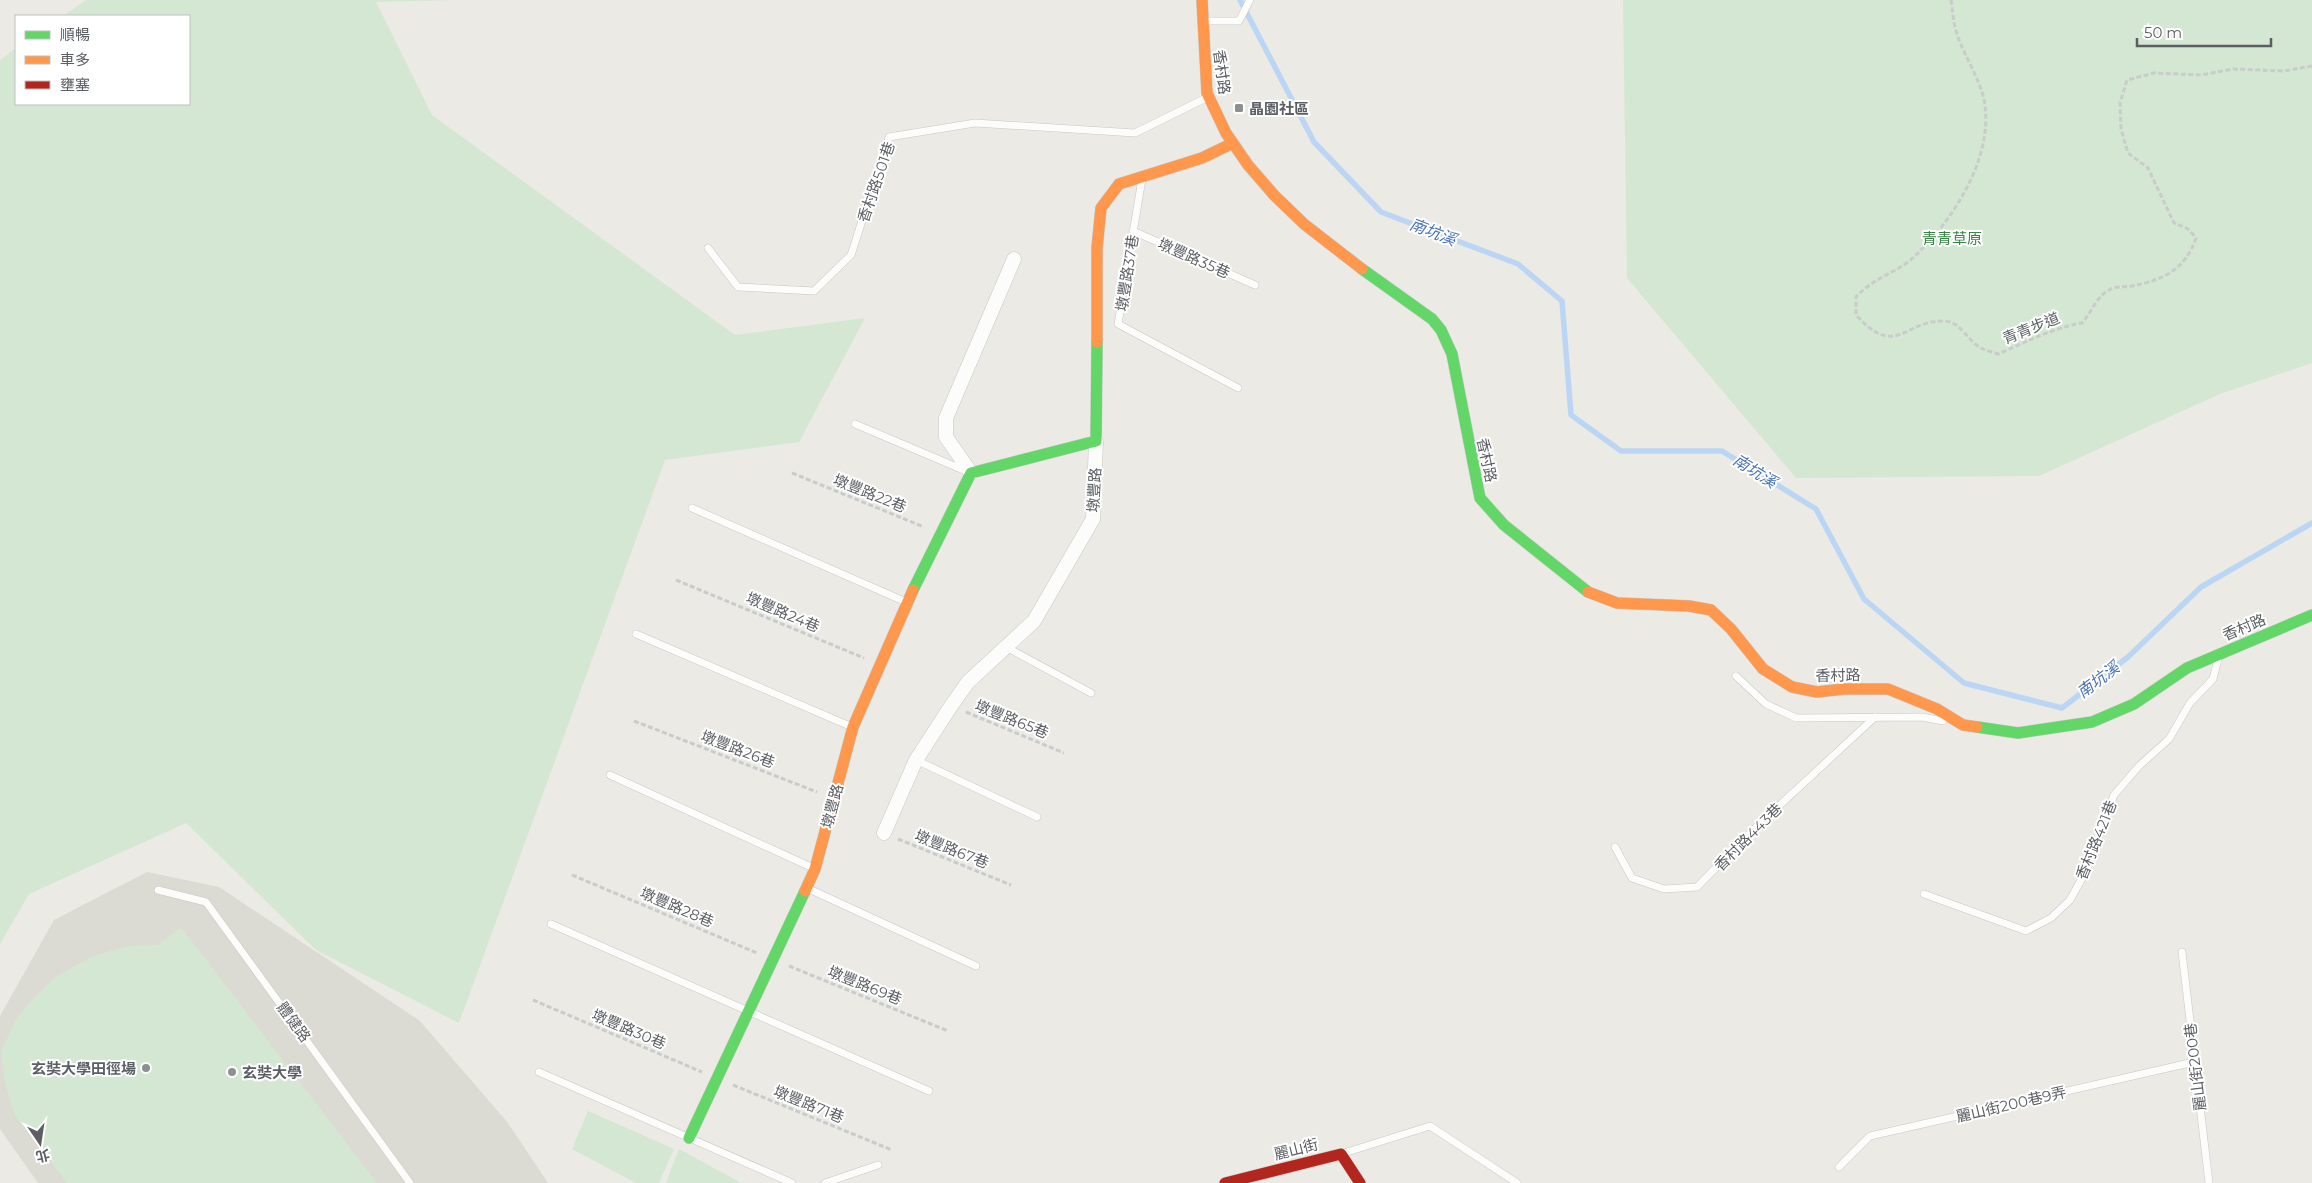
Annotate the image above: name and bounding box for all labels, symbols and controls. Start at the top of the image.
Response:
legend [15,15,190,105]
scale bar [2137,15,2271,47]
text: 50 m [2144,23,2182,42]
text: 順暢 [60,25,90,44]
street label: 香村路 [1209,48,1235,96]
text: 車多 [60,50,90,69]
text: 壅塞 [60,75,90,94]
place label: 晶園社區 [1249,99,1309,118]
marker: 晶園社區 [1233,102,1245,114]
street label: 香村路501巷 [853,139,899,225]
water label: 南坑溪 [1407,215,1461,250]
park label: 青青草原 [1922,229,1982,248]
street label: 墩豐路37巷 [1112,233,1142,313]
street label: 墩豐路35巷 [1155,234,1233,282]
street label: 青青步道 [2000,308,2062,348]
street label: 香村路 [1473,436,1501,484]
water label: 南坑溪 [1730,450,1782,493]
street label: 墩豐路 [1083,467,1105,513]
street label: 墩豐路22巷 [831,470,909,516]
street label: 墩豐路24巷 [743,588,823,636]
street label: 香村路 [2220,609,2268,645]
water label: 南坑溪 [2073,657,2124,702]
street label: 香村路 [1815,665,1861,685]
street label: 墩豐路65巷 [972,696,1052,742]
street label: 墩豐路26巷 [698,726,778,772]
street label: 墩豐路 [817,782,847,830]
street label: 香村路421巷 [2071,798,2121,882]
street label: 香村路443巷 [1710,799,1786,875]
street label: 墩豐路67巷 [912,826,992,872]
street label: 墩豐路28巷 [637,883,717,931]
street label: 墩豐路69巷 [825,962,905,1008]
street label: 體健路 [273,998,315,1046]
street label: 墩豐路30巷 [589,1005,669,1053]
street label: 麗山街200巷 [2180,1022,2210,1112]
place label: 玄奘大學田徑場 [31,1059,136,1078]
marker: 玄奘大學田徑場 [140,1062,152,1074]
place label: 玄奘大學 [242,1063,302,1082]
marker: 玄奘大學 [226,1066,238,1078]
street label: 墩豐路71巷 [771,1081,847,1127]
street label: 麗山街200巷9弄 [1954,1082,2068,1126]
north arrow [15,1118,65,1168]
street label: 麗山街 [1272,1134,1320,1164]
text: 北 [34,1145,52,1166]

